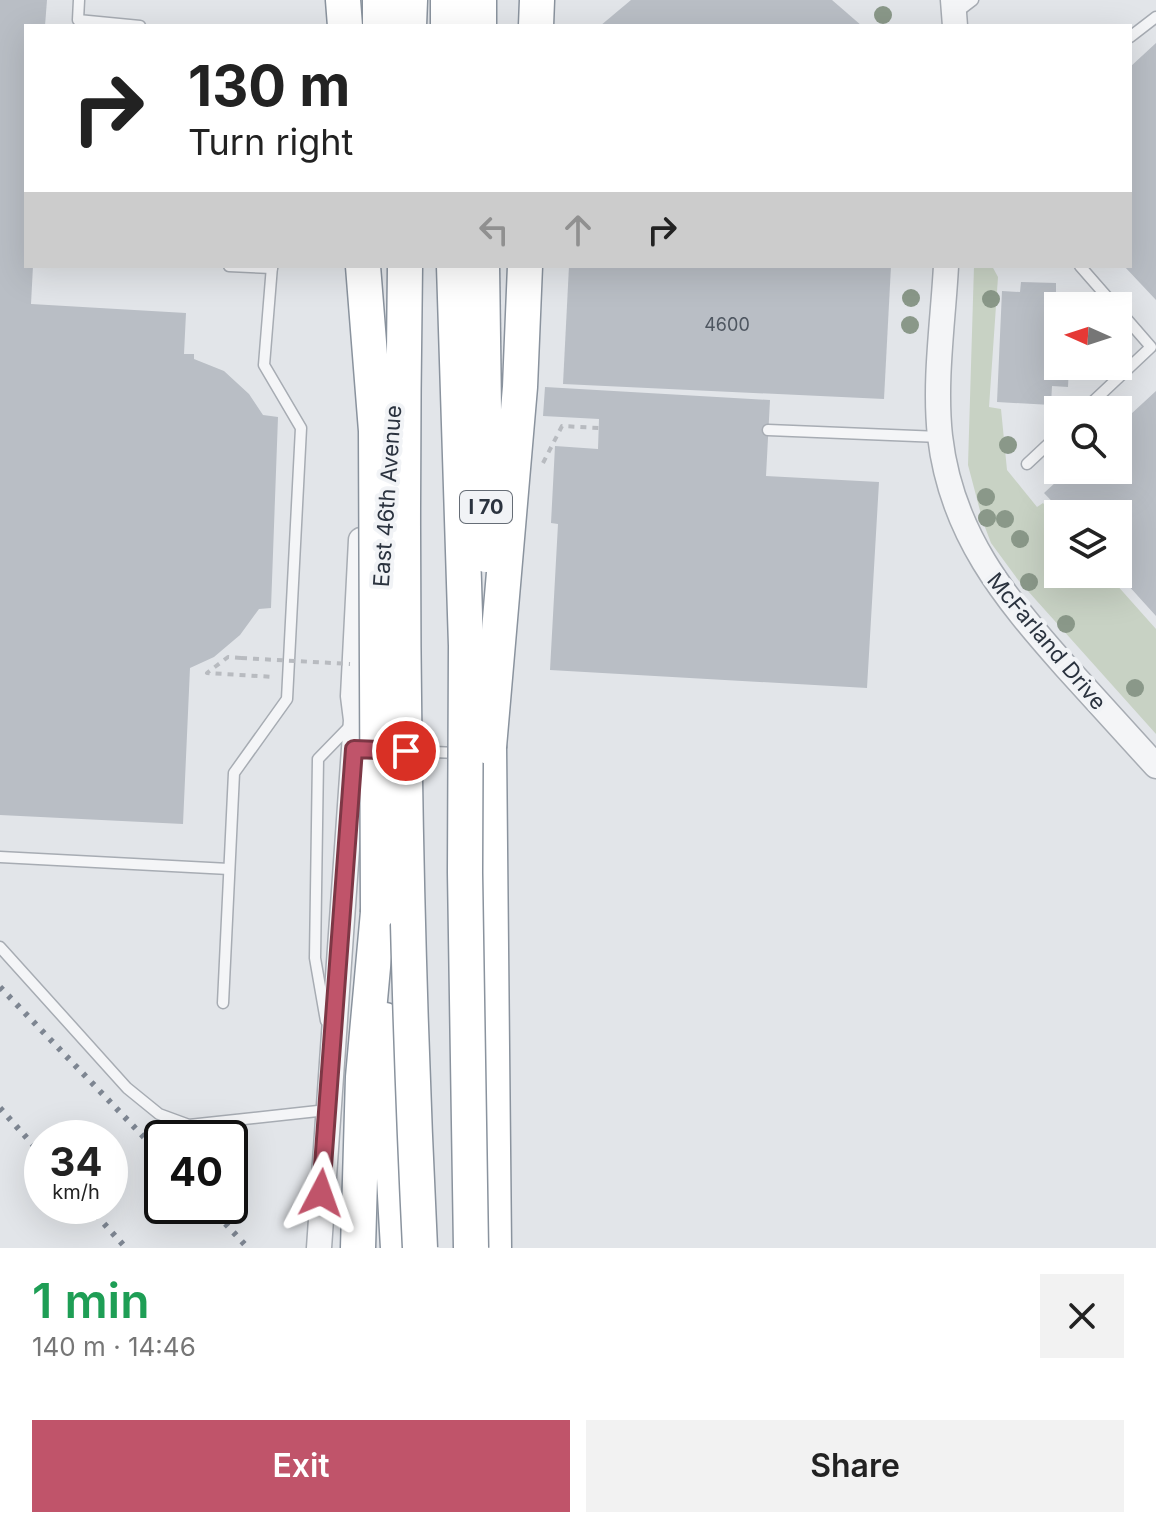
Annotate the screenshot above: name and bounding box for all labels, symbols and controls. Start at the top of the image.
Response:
text: 130 m [188,52,350,120]
icon: right [56,56,160,160]
text: Turn right [188,120,353,164]
icon: left [472,208,516,252]
icon: ahead [556,208,600,252]
icon: right [640,208,684,252]
north arrow [1044,292,1132,380]
map controls [1044,292,1132,588]
house number: 4600 [704,314,750,335]
button: search [1044,396,1132,484]
street label: East 46th Avenue [368,404,406,588]
road number: I 70 [460,491,512,523]
button: layers [1044,500,1132,588]
street label: McFarland Drive [982,567,1112,715]
pin [372,717,440,785]
icon: arrive [384,729,428,773]
speed limit sign: 40 [144,1120,248,1224]
text: 34 [50,1137,102,1186]
position arrow [279,1151,363,1235]
text: km/h [52,1180,100,1204]
text: 1 min [32,1271,150,1330]
button: close [1040,1274,1124,1358]
text: 140 m · 14:46 [32,1331,196,1362]
button: Exit [32,1420,570,1512]
button: Share [586,1420,1124,1512]

